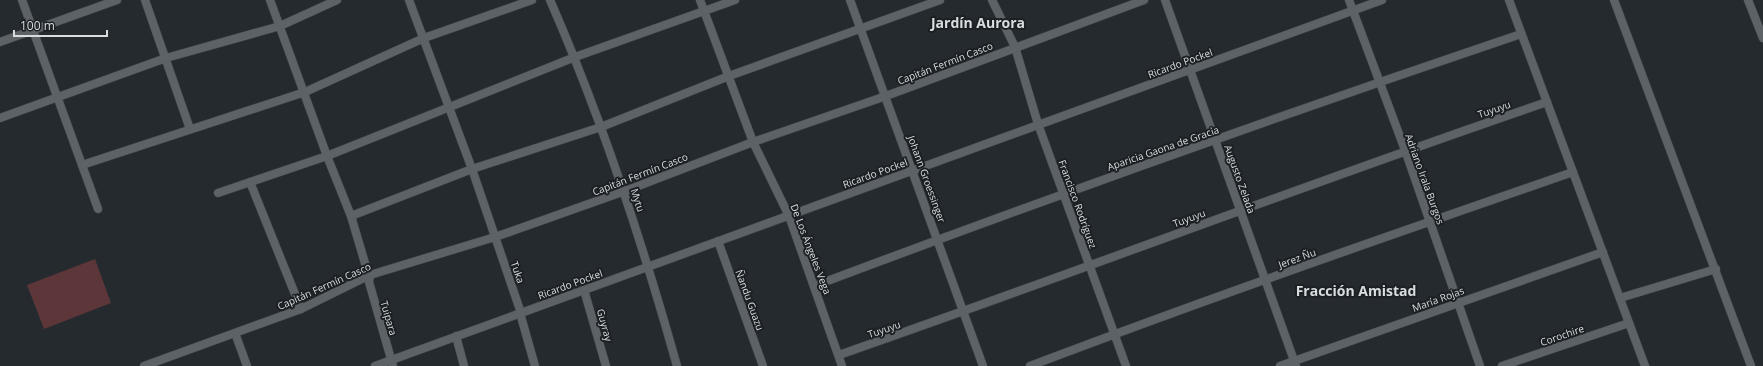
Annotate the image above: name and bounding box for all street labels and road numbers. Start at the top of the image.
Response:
street label: Capitán Fermín Casco [895,38,995,88]
street label: Ricardo Pockel [1146,45,1214,81]
street label: Tuyuyu [1476,97,1512,121]
street label: Aparicia Gaona de Gracia [1105,122,1221,174]
street label: Adriano Irala Burgos [1402,132,1448,226]
street label: Johann Groessinger [904,133,949,224]
street label: Augusto Zelada [1221,143,1259,215]
street label: Capitán Fermín Casco [590,149,690,199]
street label: Ricardo Pockel [841,155,909,191]
street label: Francisco Rodríguez [1055,158,1101,250]
street label: Mytu [628,187,648,213]
street label: De Los Ángeles Vega [787,202,835,296]
street label: Tuyuyu [1171,206,1207,230]
street label: Jerez Ñu [1275,245,1318,272]
street label: Capitán Fermín Casco [275,259,373,313]
street label: Tuka [508,259,528,285]
street label: Ricardo Pockel [536,266,604,302]
street label: Ñandu Guazu [733,268,767,332]
street label: María Rojas [1410,283,1466,315]
street label: Tuipara [377,299,401,337]
street label: Guyray [594,307,616,344]
street label: Tuyuyu [866,317,902,341]
street label: Corochire [1538,321,1586,349]

